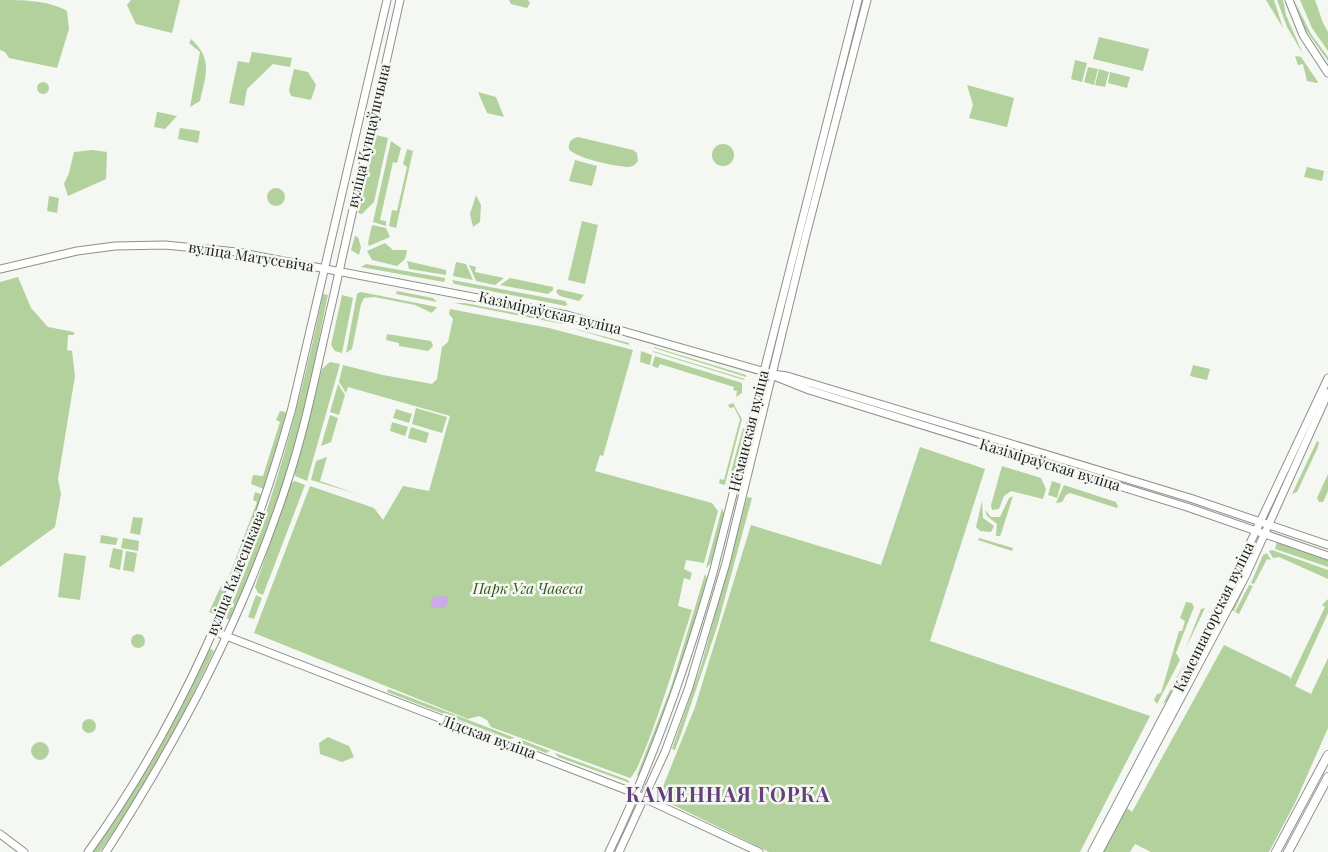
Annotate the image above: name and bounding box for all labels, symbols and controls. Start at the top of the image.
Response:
street label: вуліца Кунцаўшчына [342,61,394,210]
street label: вуліца Матусевіча [187,236,316,276]
street label: Казіміраўская вуліца [477,286,624,338]
street label: Нёманская вуліца [723,367,773,494]
street label: Казіміраўская вуліца [977,433,1124,495]
street label: вуліца Калеснікава [201,507,270,638]
street label: Каменнагорская вуліца [1168,538,1258,695]
park label: Парк Уга Чавеса [472,578,583,598]
street label: Лідская вуліца [436,709,540,763]
district label: КАМЕННАЯ ГОРКА [626,780,830,807]

